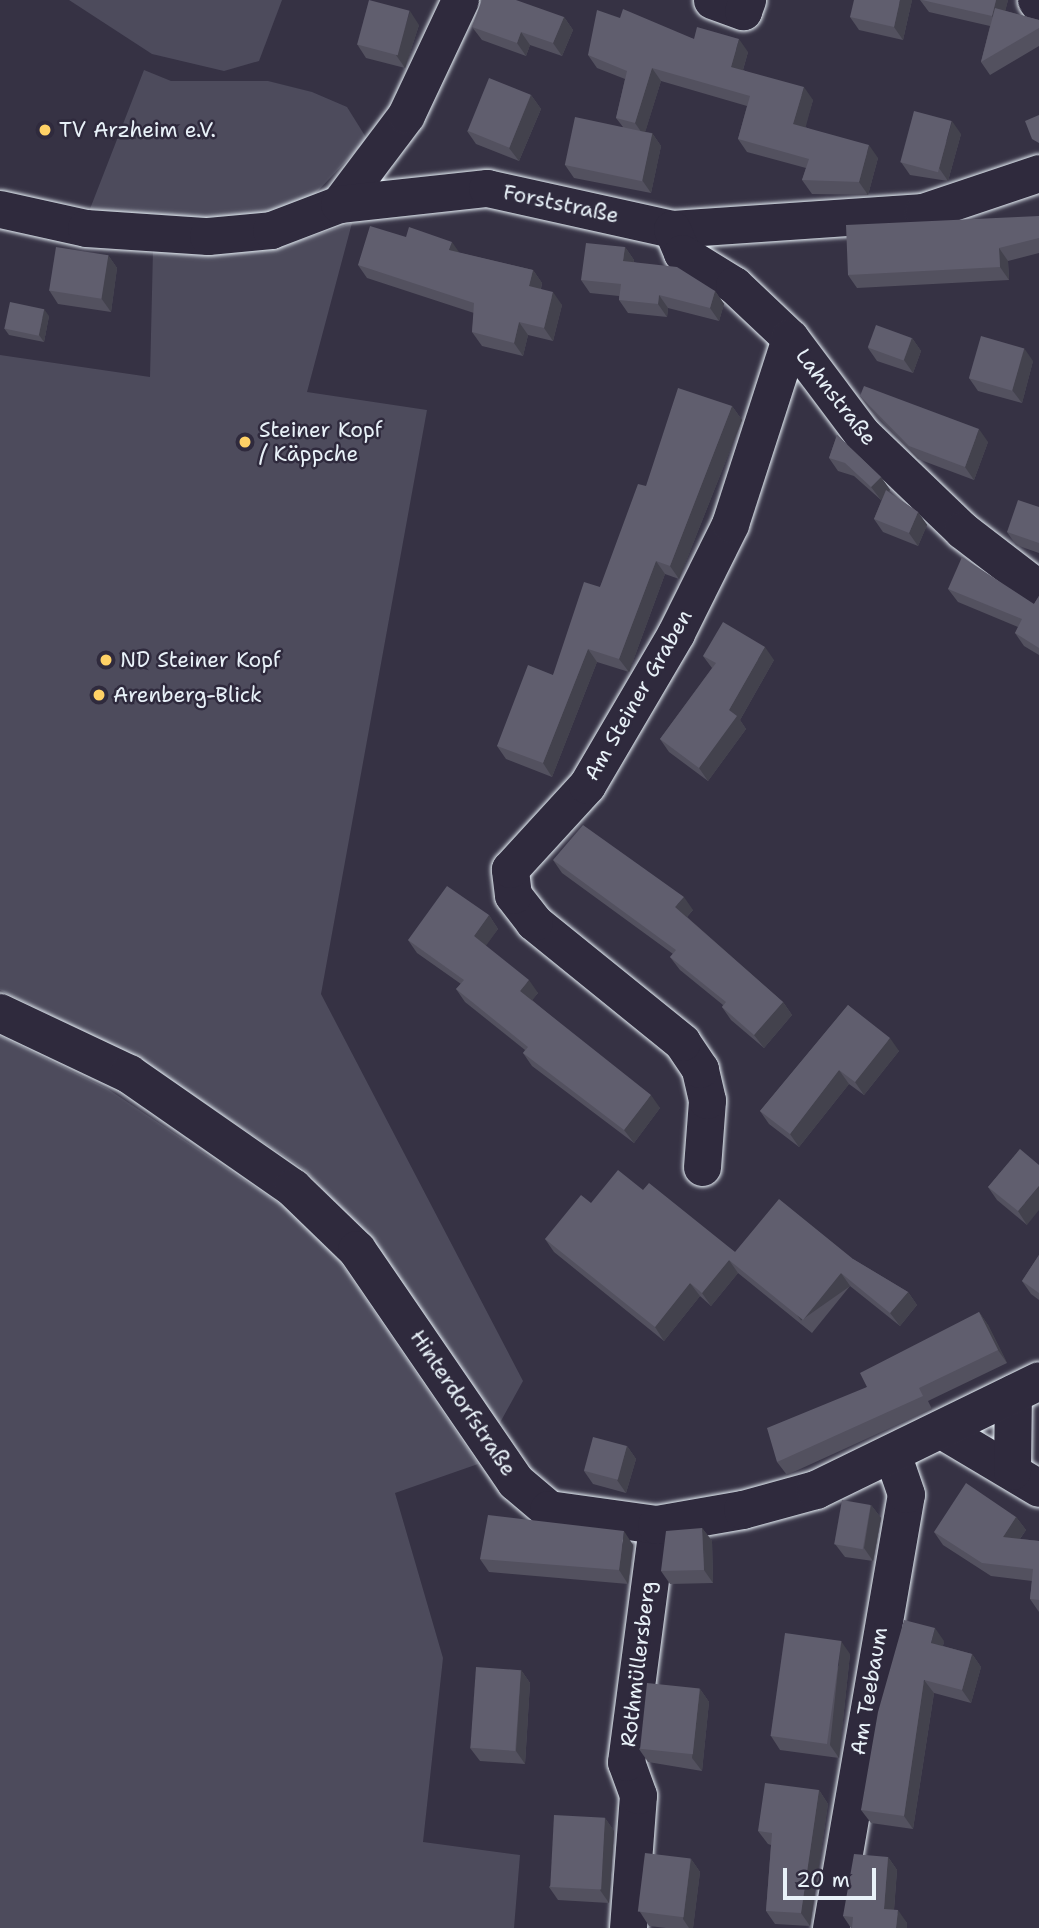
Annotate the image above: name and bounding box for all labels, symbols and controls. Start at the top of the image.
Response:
place label: TV Arzheim e.V. [59,117,216,143]
marker: TV Arzheim e.V. [37,122,53,138]
street label: Forststraße [501,179,621,229]
street label: Lahnstraße [790,344,882,450]
place label: Steiner Kopf / Käppche [259,417,382,467]
marker: Steiner Kopf / Käppche [237,434,253,450]
street label: Am Steiner Graben [579,605,697,785]
place label: ND Steiner Kopf [120,647,281,673]
marker: ND Steiner Kopf [98,652,114,668]
place label: Arenberg-Blick [113,682,262,708]
marker: Arenberg-Blick [91,687,107,703]
street label: Hinterdorfstraße [405,1325,521,1481]
street label: Rothmüllersberg [615,1580,661,1748]
street label: Am Teebaum [845,1625,893,1757]
scale bar [787,1854,880,1898]
text: 20 m [796,1866,850,1894]

